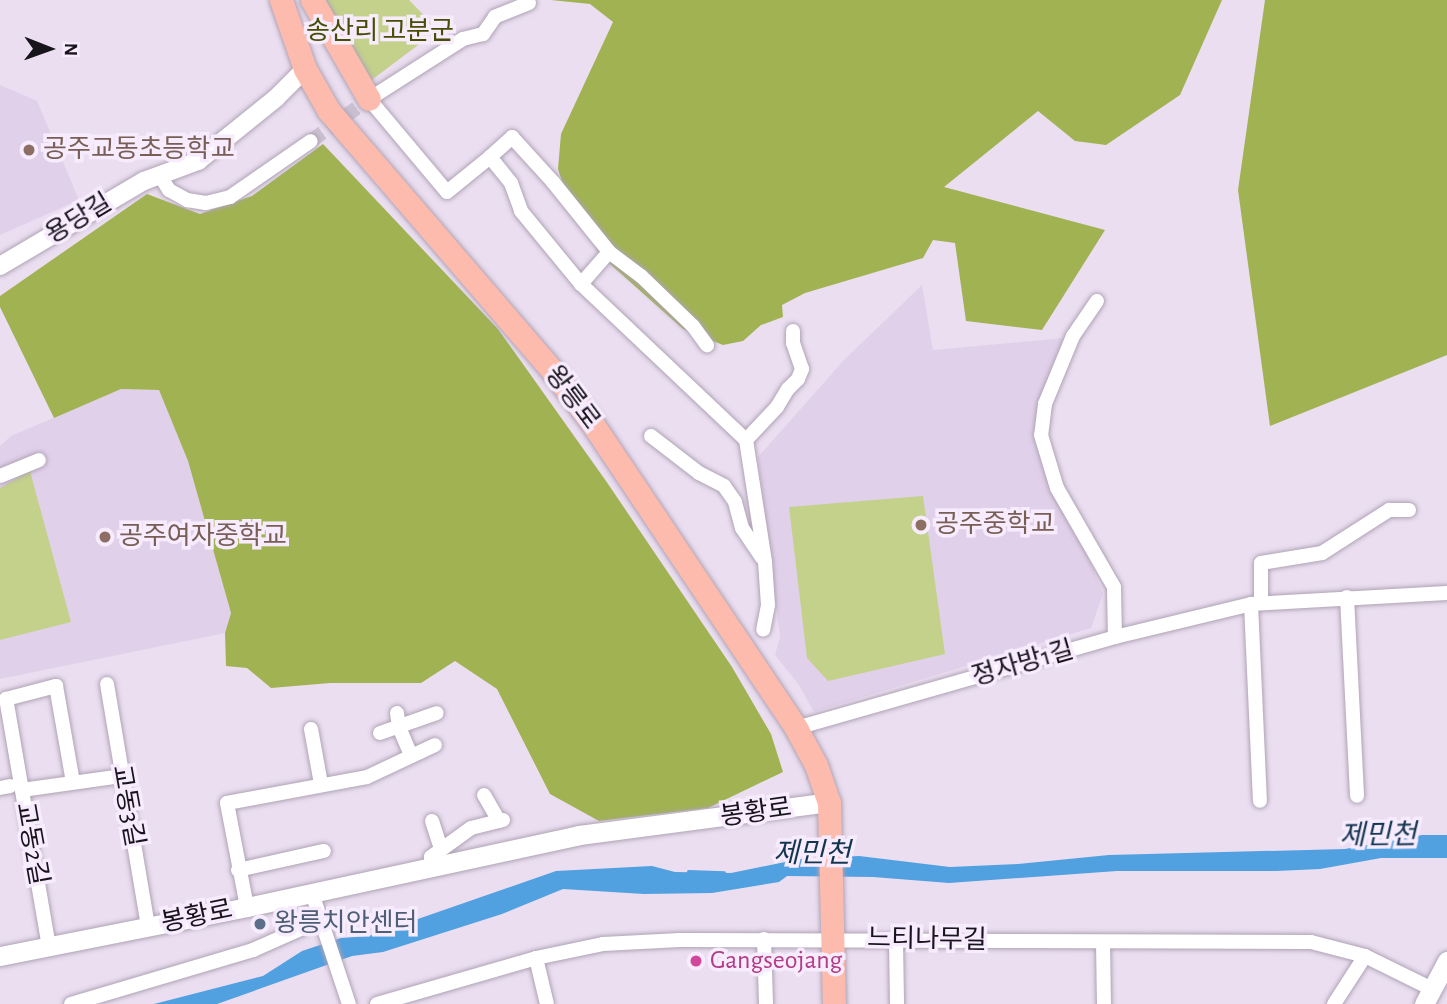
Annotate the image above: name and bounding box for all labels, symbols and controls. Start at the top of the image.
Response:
north arrow [14,14,84,84]
park label: 송산리 고분군 [306,16,454,48]
text: N [61,43,80,56]
place label: 공주교동초등학교 [43,134,234,166]
marker: 공주교동초등학교 [21,142,37,158]
street label: 용당길 [40,187,118,251]
street label: 왕릉로 [538,360,606,436]
place label: 공주중학교 [935,509,1055,541]
marker: 공주중학교 [913,517,929,533]
place label: 공주여자중학교 [119,521,286,553]
marker: 공주여자중학교 [97,529,113,545]
street label: 정자방1길 [968,635,1078,693]
street label: 교동3길 [104,763,150,849]
street label: 봉황로 [718,793,794,833]
street label: 교동2길 [8,800,54,888]
water label: 제민천 [1339,819,1417,853]
water label: 제민천 [773,837,851,871]
street label: 봉황로 [159,894,235,940]
place label: 왕릉치안센터 [274,908,418,940]
marker: 왕릉치안센터 [252,916,268,932]
street label: 느티나무길 [867,923,987,957]
place label: Gangseojang [710,945,842,977]
marker: Gangseojang [688,953,704,969]

